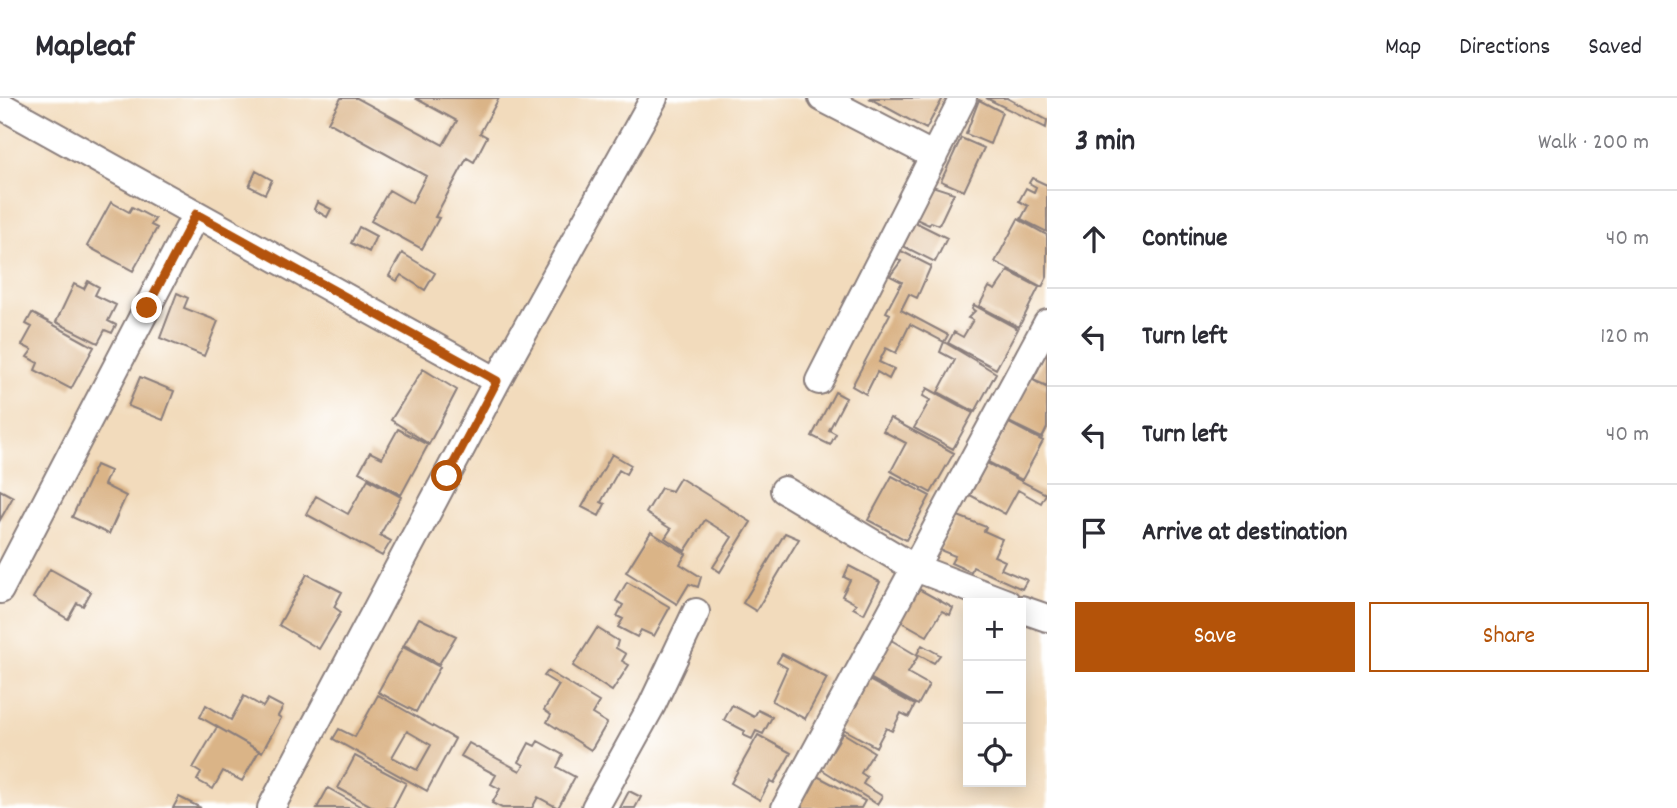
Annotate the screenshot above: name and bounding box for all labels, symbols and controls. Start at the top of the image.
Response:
text: Mapleaf [35,25,135,72]
text: Map [1385,31,1421,65]
text: Directions [1459,31,1550,65]
text: Saved [1588,31,1642,65]
text: 3 min [1075,122,1135,165]
text: Walk · 200 m [1538,127,1649,160]
icon: ahead [1075,220,1113,258]
text: Continue [1142,221,1227,258]
text: 40 m [1606,223,1649,256]
route end [131,292,162,323]
icon: left [1075,318,1113,356]
text: Turn left [1142,319,1228,356]
text: 120 m [1600,321,1649,354]
icon: left [1075,416,1113,454]
text: Turn left [1142,417,1228,454]
text: 40 m [1606,419,1649,452]
route start [431,460,462,491]
icon: arrive [1075,514,1113,552]
text: Arrive at destination [1142,515,1347,552]
map controls [963,598,1026,787]
button: + [963,598,1026,661]
button: Save [1075,602,1355,672]
button: Share [1369,602,1649,672]
button: − [963,661,1026,724]
button: locate [963,724,1026,787]

